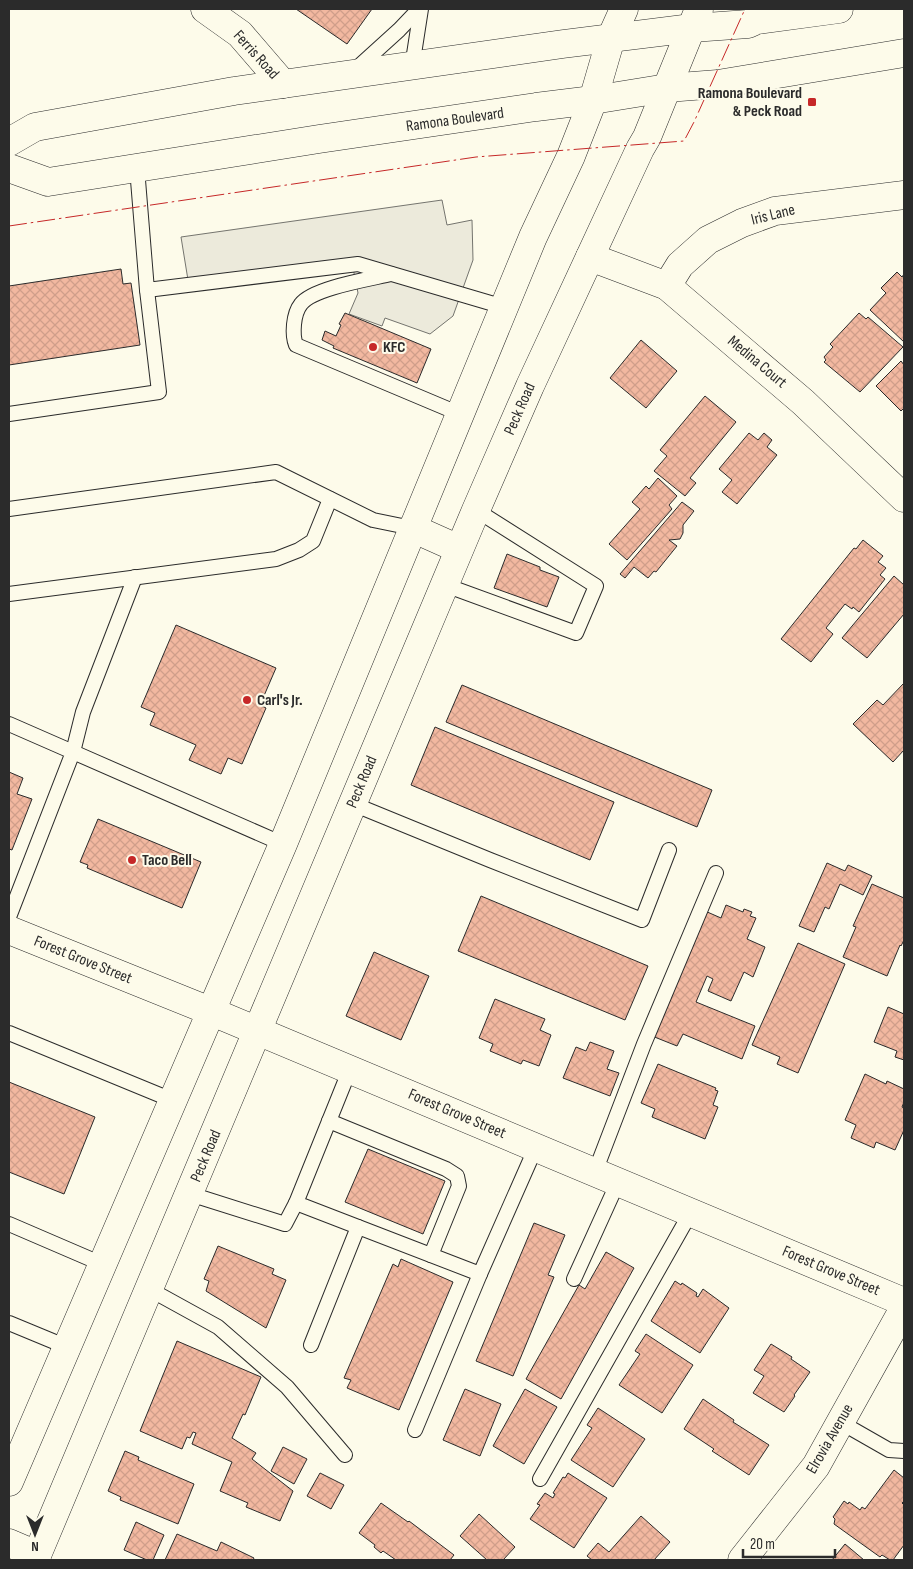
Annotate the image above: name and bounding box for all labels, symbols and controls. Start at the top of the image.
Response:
street label: Ferris Road [229,27,283,83]
place label: Ramona Boulevard & Peck Road [698,84,802,121]
marker: Ramona Boulevard & Peck Road [806,96,818,108]
street label: Ramona Boulevard [405,104,505,136]
street label: Iris Lane [749,200,797,230]
street label: Medina Court [723,332,791,392]
place label: KFC [383,338,406,357]
marker: KFC [367,341,379,353]
street label: Peck Road [500,380,540,438]
place label: Carl's Jr. [257,691,303,710]
marker: Carl's Jr. [241,694,253,706]
street label: Peck Road [343,753,381,811]
place label: Taco Bell [142,851,192,870]
marker: Taco Bell [126,854,138,866]
street label: Forest Grove Street [31,932,135,988]
street label: Forest Grove Street [405,1085,509,1143]
street label: Peck Road [187,1127,225,1185]
street label: Forest Grove Street [779,1242,883,1300]
street label: Elrovia Avenue [802,1401,858,1477]
north arrow [10,1509,60,1559]
scale bar [743,1526,836,1558]
text: 20 m [750,1535,775,1554]
text: N [31,1538,39,1555]

